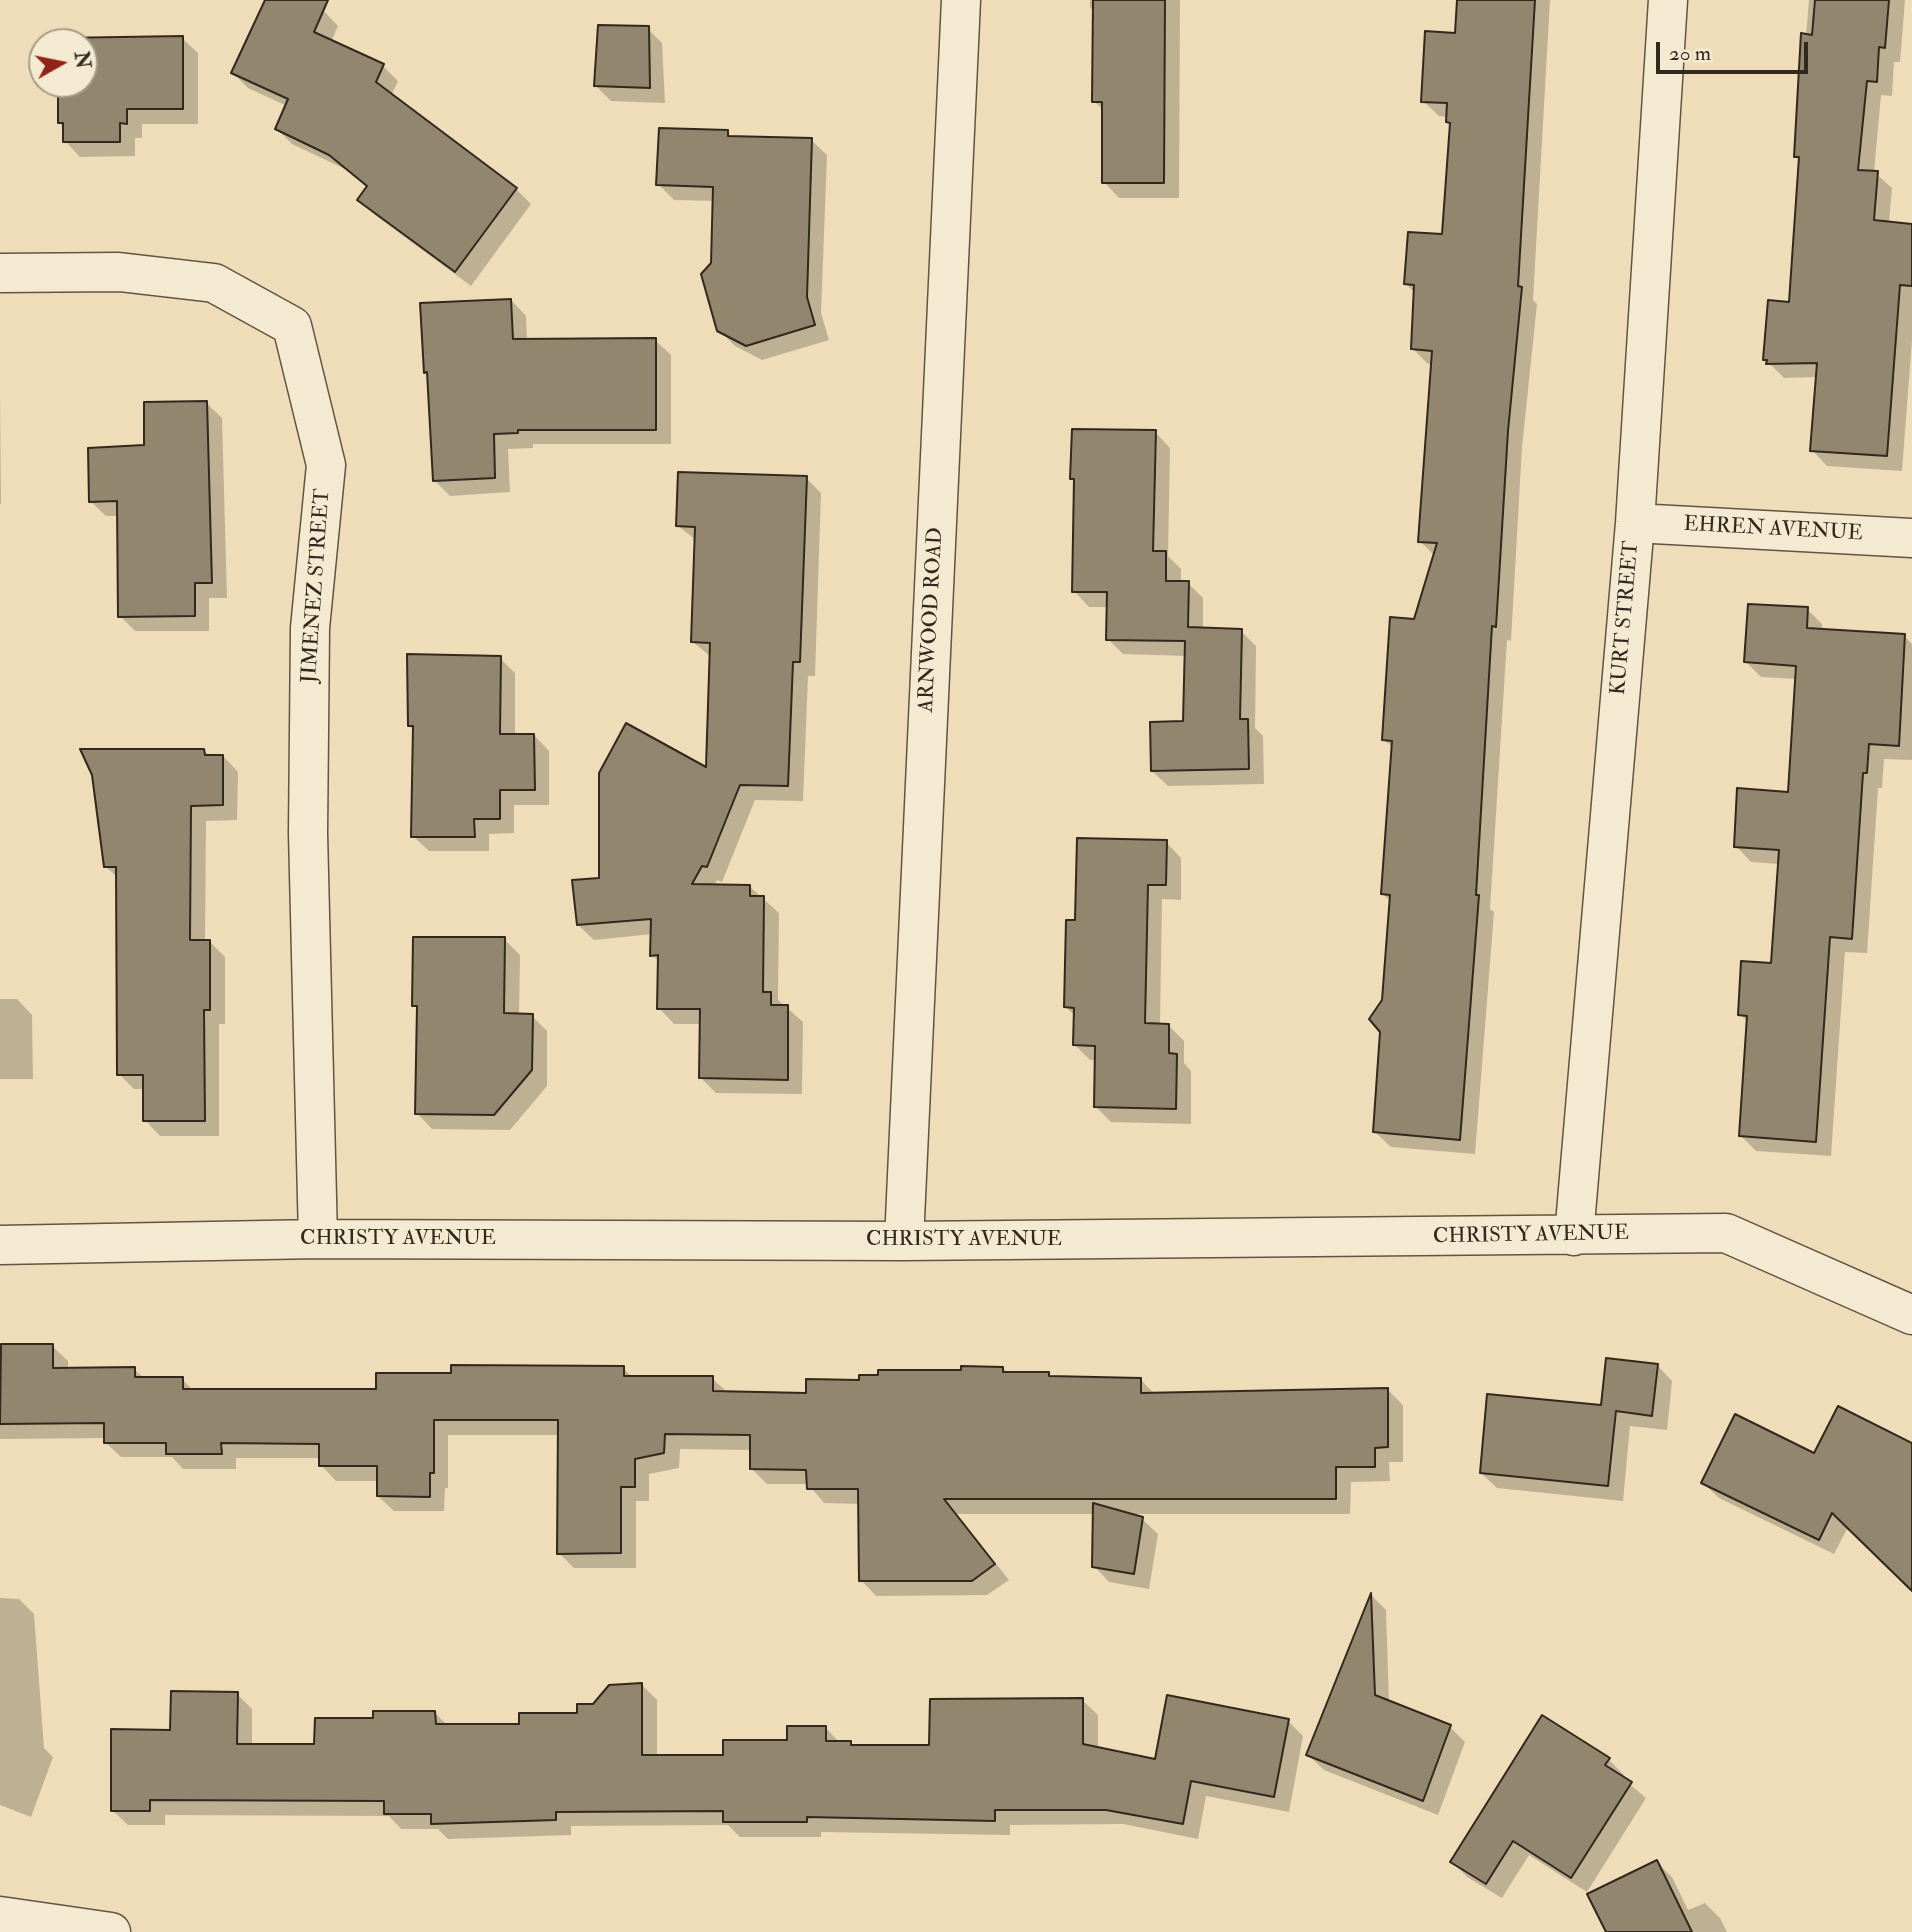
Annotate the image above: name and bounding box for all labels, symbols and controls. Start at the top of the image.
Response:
north arrow [28,28,98,98]
scale bar [1660,28,1812,72]
text: 20 m [1669,40,1711,67]
text: N [69,50,95,70]
street label: JIMENEZ STREET [298,488,336,684]
street label: EHREN AVENUE [1683,513,1863,547]
street label: ARNWOOD ROAD [915,527,949,713]
street label: KURT STREET [1607,540,1645,696]
street label: CHRISTY AVENUE [1433,1222,1629,1250]
street label: CHRISTY AVENUE [300,1226,496,1252]
street label: CHRISTY AVENUE [866,1227,1062,1253]

